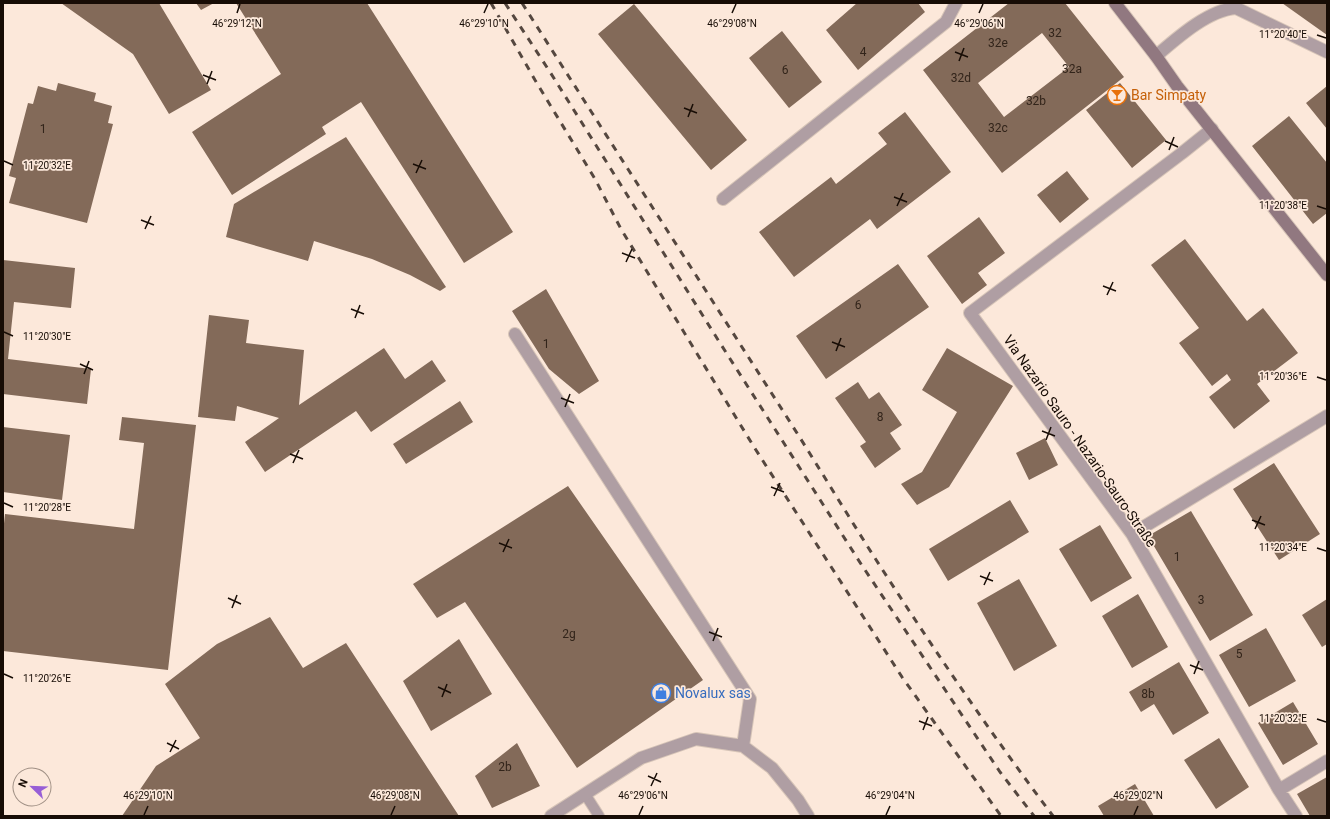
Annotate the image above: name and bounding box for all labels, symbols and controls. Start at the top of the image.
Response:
text: 46°29'12"N [212,18,262,29]
text: 46°29'10"N [459,18,509,29]
text: 46°29'08"N [707,18,757,29]
text: 46°29'06"N [954,18,1004,29]
house number: 32 [1048,26,1062,40]
text: 11°20'40"E [1259,29,1307,40]
house number: 32e [988,36,1008,50]
house number: 4 [860,45,867,59]
house number: 32a [1062,62,1082,76]
house number: 6 [782,63,789,77]
house number: 32d [951,71,971,85]
bar icon: Bar Simpaty [1106,84,1128,106]
place label: Bar Simpaty [1131,87,1207,103]
house number: 32b [1026,94,1046,108]
house number: 32c [988,121,1008,135]
house number: 1 [40,122,46,136]
text: 11°20'32"E [23,160,71,171]
text: 11°20'38"E [1259,200,1307,211]
house number: 6 [855,298,862,312]
text: 11°20'30"E [23,331,71,342]
street label: Via Nazario Sauro - Nazario-Sauro-Straße [1000,332,1160,550]
house number: 1 [543,337,549,351]
text: 11°20'36"E [1259,371,1307,382]
house number: 8 [877,410,884,424]
text: 11°20'28"E [23,502,71,513]
text: 11°20'34"E [1259,542,1307,553]
house number: 1 [1174,550,1180,564]
house number: 3 [1198,593,1204,607]
house number: 2g [562,627,576,641]
house number: 5 [1236,647,1243,661]
text: 11°20'26"E [23,673,71,684]
shop icon: Novalux sas [650,682,672,704]
place label: Novalux sas [675,685,751,701]
house number: 8b [1141,687,1155,701]
text: 11°20'32"E [1259,713,1307,724]
house number: 2b [498,760,512,774]
north arrow [12,767,52,807]
text: N [16,777,31,789]
text: 46°29'10"N [123,790,173,801]
text: 46°29'08"N [370,790,420,801]
text: 46°29'06"N [618,790,668,801]
text: 46°29'04"N [865,790,915,801]
text: 46°29'02"N [1113,790,1163,801]

